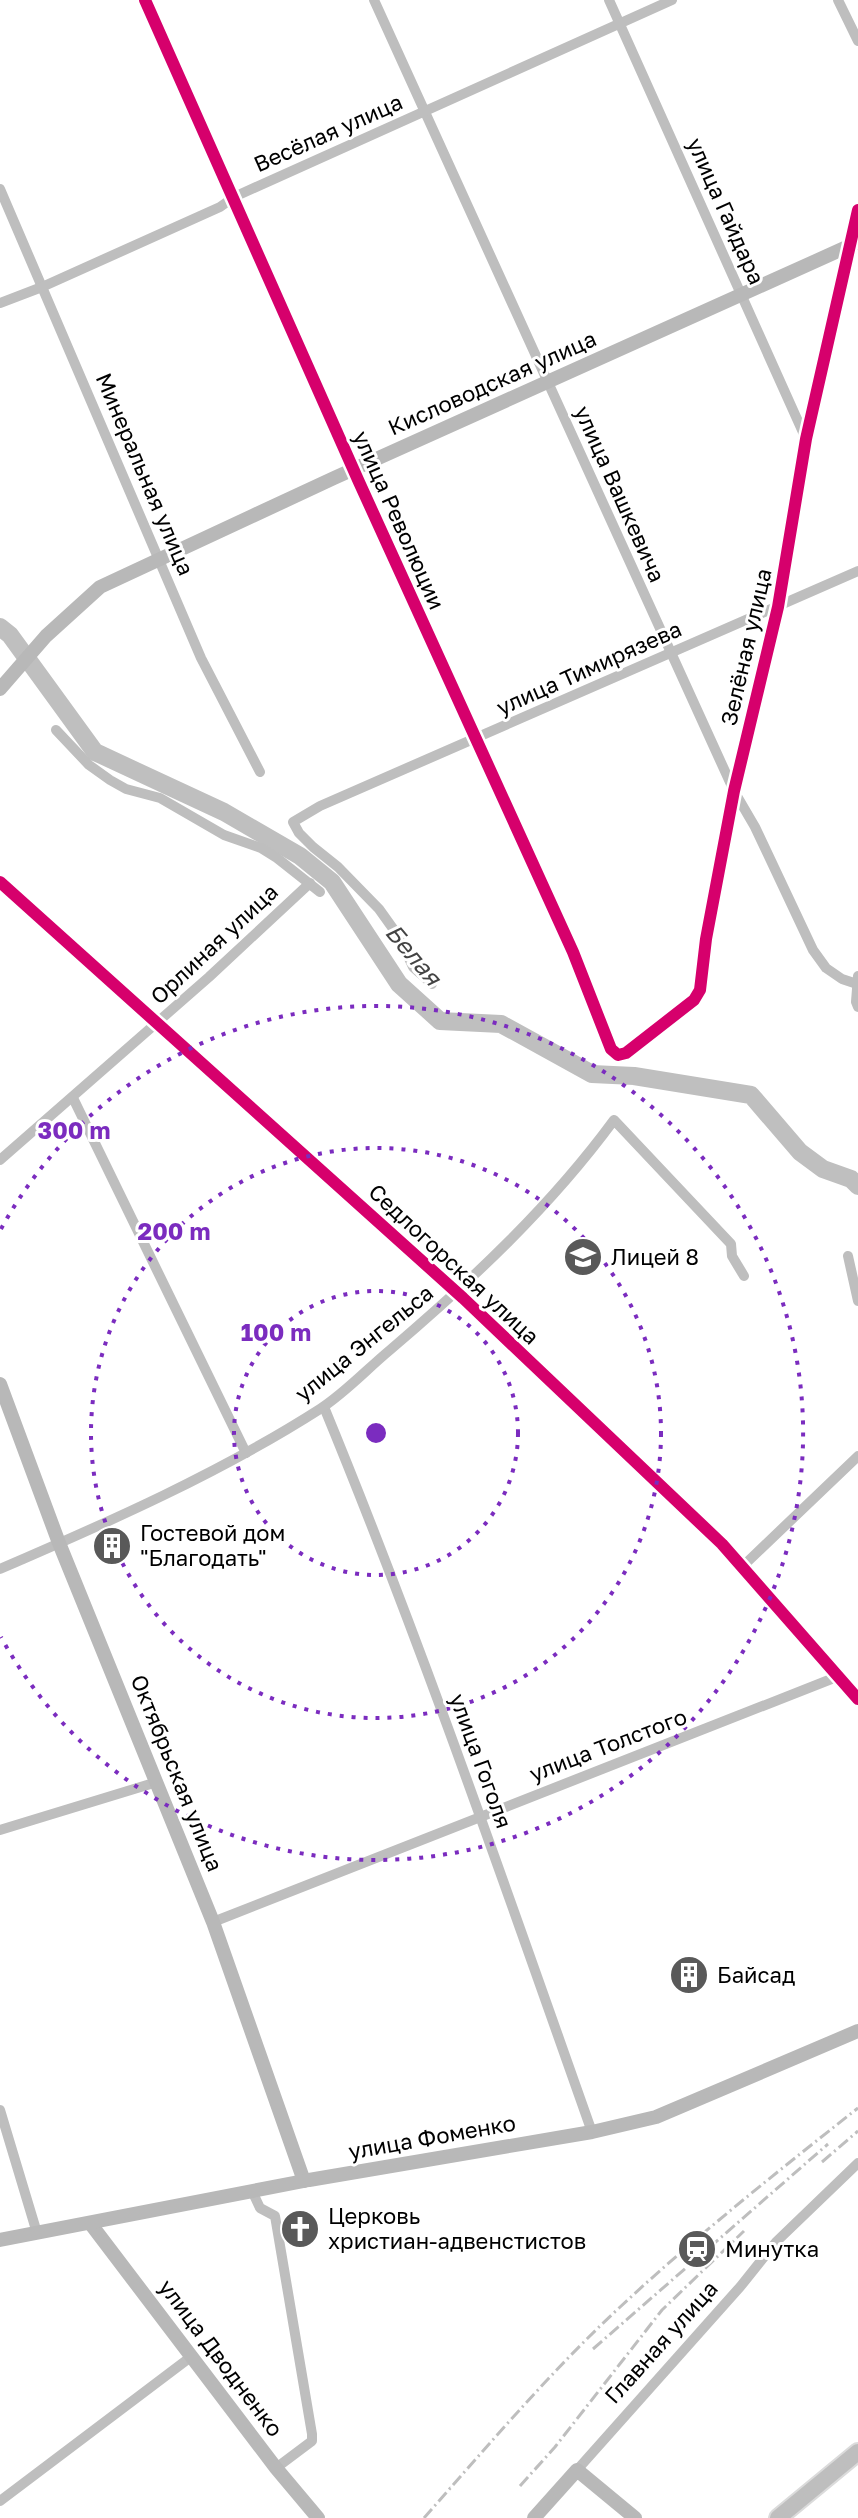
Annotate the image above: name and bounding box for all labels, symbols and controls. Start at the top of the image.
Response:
street label: Весёлая улица [249,88,406,177]
street label: улица Гайдара [682,133,771,288]
street label: Кисловодская улица [384,324,600,441]
street label: Минеральная улица [91,369,200,579]
street label: улица Вашкевича [569,401,672,586]
street label: улица Революции [348,426,451,613]
street label: Зелёная улица [714,566,777,728]
street label: улица Тимирязева [492,615,685,720]
street label: Орлиная улица [144,878,283,1010]
water label: Белая [380,918,449,992]
text: 300 m [38,1115,110,1144]
street label: Седлогорская улица [363,1178,545,1350]
text: 200 m [138,1216,210,1245]
school or university icon: Лицей 8 [562,1236,604,1278]
place label: Лицей 8 [611,1243,699,1270]
street label: улица Энгельса [289,1279,438,1407]
text: 100 m [241,1317,311,1346]
centre of rings [362,1419,390,1447]
place label: Гостевой дом "Благодать" [140,1519,285,1571]
building icon: Гостевой дом "Благодать" [91,1525,133,1567]
street label: Октябрьская улица [126,1671,229,1875]
street label: улица Гоголя [445,1690,518,1832]
street label: улица Толстого [525,1702,690,1787]
building icon: Байсад [668,1954,710,1996]
place label: Байсад [717,1961,795,1988]
street label: улица Фоменко [346,2108,518,2165]
place label: Церковь христиан-адвенстистов [328,2202,586,2254]
church icon: Церковь христиан-адвенстистов [279,2208,321,2250]
station icon: Минутка [676,2228,718,2270]
place label: Минутка [725,2235,819,2262]
street label: улица Дводненко [154,2274,289,2442]
street label: Главная улица [598,2275,723,2409]

